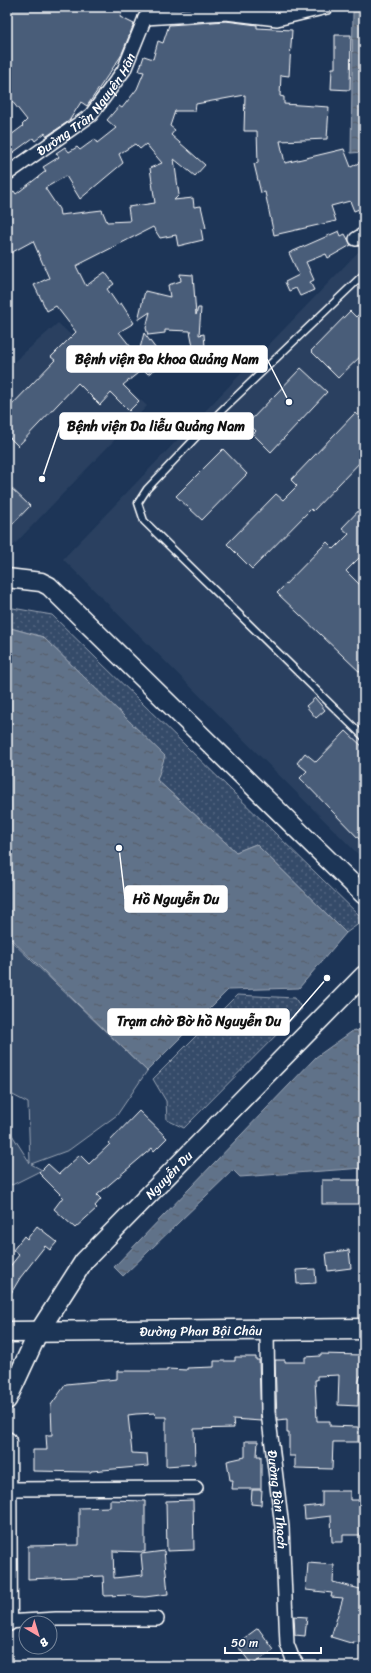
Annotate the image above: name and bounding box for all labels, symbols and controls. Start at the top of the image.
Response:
street label: Đường Trần Nguyên Hãn [32,49,142,162]
callout: Bệnh viện Đa khoa Quảng Nam [67,346,267,372]
text: Bệnh viện Đa khoa Quảng Nam [75,347,259,372]
callout: Bệnh viện Da liễu Quảng Nam [60,413,253,439]
text: Bệnh viện Da liễu Quảng Nam [67,414,245,439]
callout: Hồ Nguyễn Du [125,886,227,912]
text: Hồ Nguyễn Du [132,887,220,912]
callout: Trạm chờ Bờ hồ Nguyễn Du [108,1009,289,1035]
text: Trạm chờ Bờ hồ Nguyễn Du [117,1009,282,1034]
street label: Nguyễn Du [139,1145,198,1205]
street label: Đường Phan Bội Châu [140,1319,262,1343]
street label: Đường Bàn Thạch [261,1449,294,1549]
north arrow [18,1615,58,1655]
scale bar [225,1629,321,1655]
text: 50 m [231,1632,258,1654]
text: B [35,1633,52,1652]

